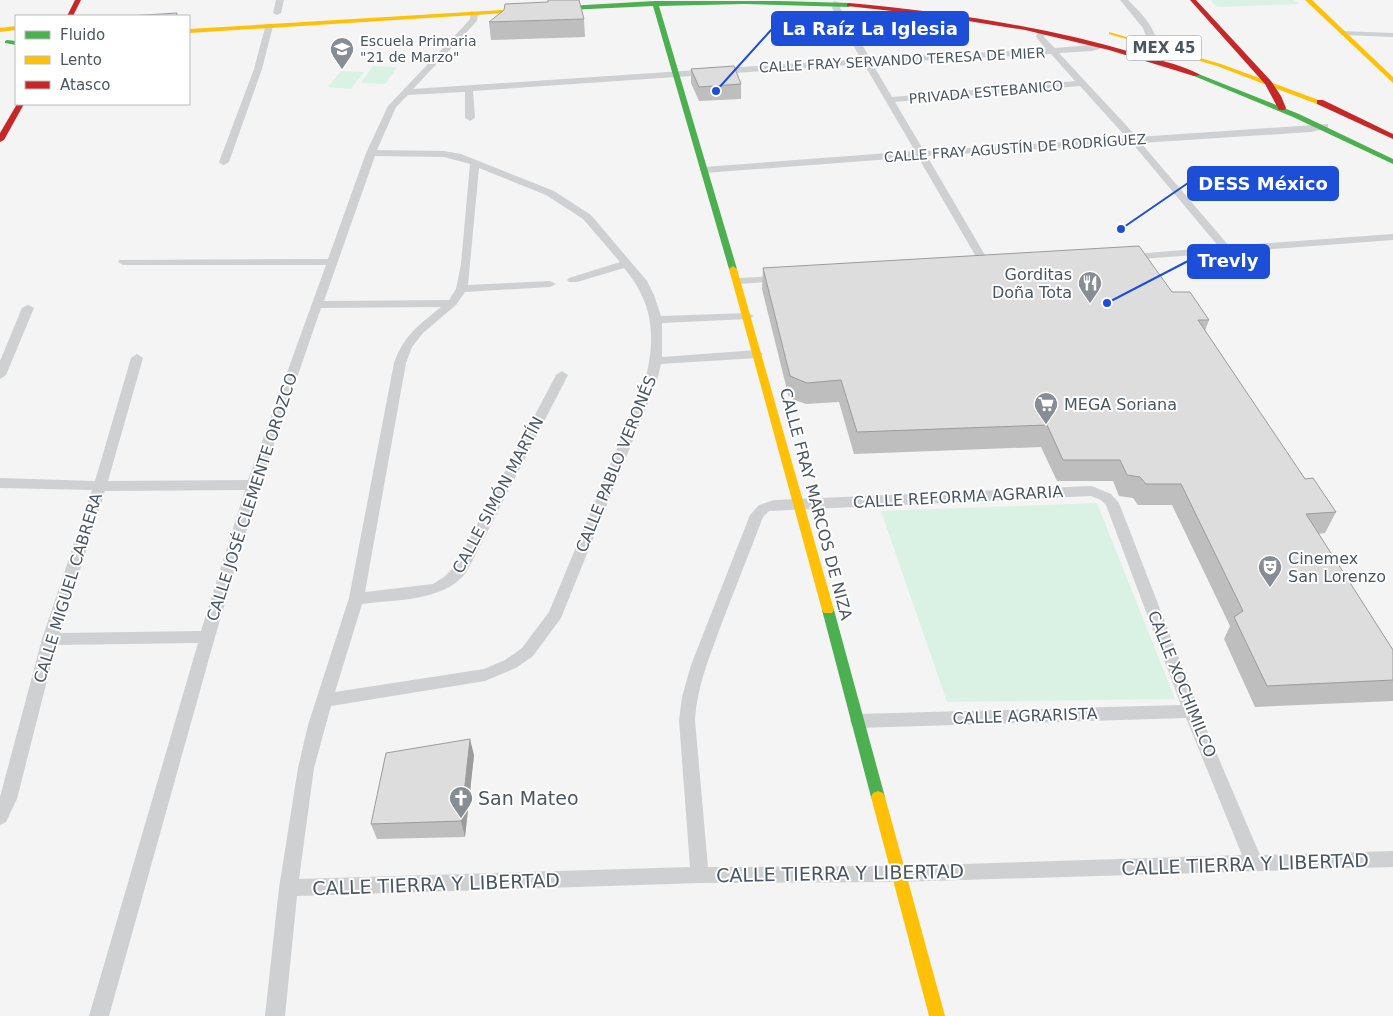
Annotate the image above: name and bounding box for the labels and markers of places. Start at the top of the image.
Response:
callout: La Raíz La Iglesia [772,12,968,45]
place label: Escuela Primaria "21 de Marzo" [360,33,477,65]
school or university icon: Escuela Primaria "21 de Marzo" [329,36,355,70]
callout: DESS México [1188,167,1338,200]
callout: Trevly [1188,245,1269,278]
place label: Gorditas Doña Tota [992,265,1072,302]
restaurant icon: Gorditas Doña Tota [1077,270,1103,304]
supermarket icon: MEGA Soriana [1033,391,1059,425]
place label: MEGA Soriana [1064,395,1177,414]
place label: Cinemex San Lorenzo [1288,549,1386,586]
theatre icon: Cinemex San Lorenzo [1257,554,1283,588]
church icon: San Mateo [448,785,474,819]
place label: San Mateo [478,787,579,809]

